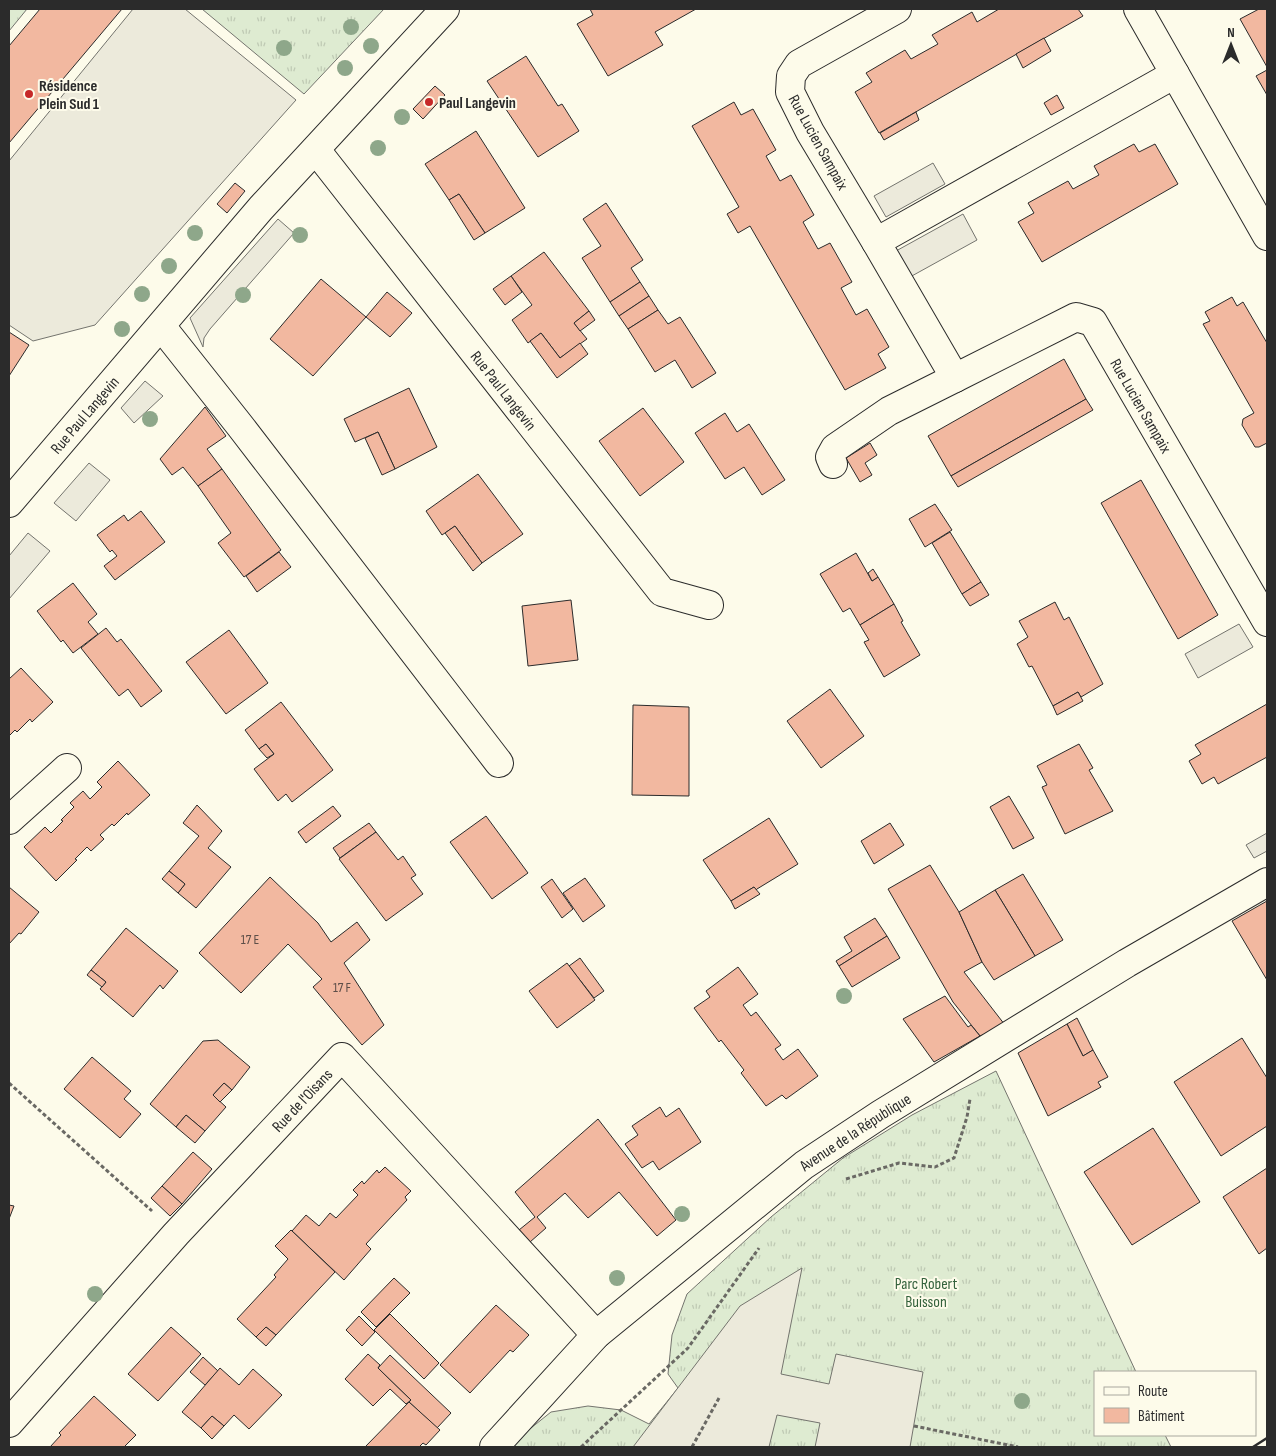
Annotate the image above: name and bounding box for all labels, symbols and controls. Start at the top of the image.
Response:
north arrow [1206,20,1256,70]
text: N [1227,24,1235,41]
place label: Résidence Plein Sud 1 [39,77,100,114]
marker: Résidence Plein Sud 1 [23,88,35,100]
street label: Rue Lucien Sampaix [784,92,852,194]
place label: Paul Langevin [439,94,516,113]
marker: Paul Langevin [423,96,435,108]
street label: Rue Paul Langevin [466,348,540,435]
street label: Rue Lucien Sampaix [1105,356,1175,457]
street label: Rue Paul Langevin [47,373,124,458]
house number: 17 E [241,931,259,948]
house number: 17 F [333,979,352,996]
street label: Rue de l'Oisans [269,1065,337,1137]
street label: Avenue de la République [795,1090,915,1176]
park label: Parc Robert Buisson [895,1275,957,1312]
legend [1094,1371,1256,1436]
text: Route [1138,1382,1168,1401]
text: Bâtiment [1138,1407,1185,1426]

